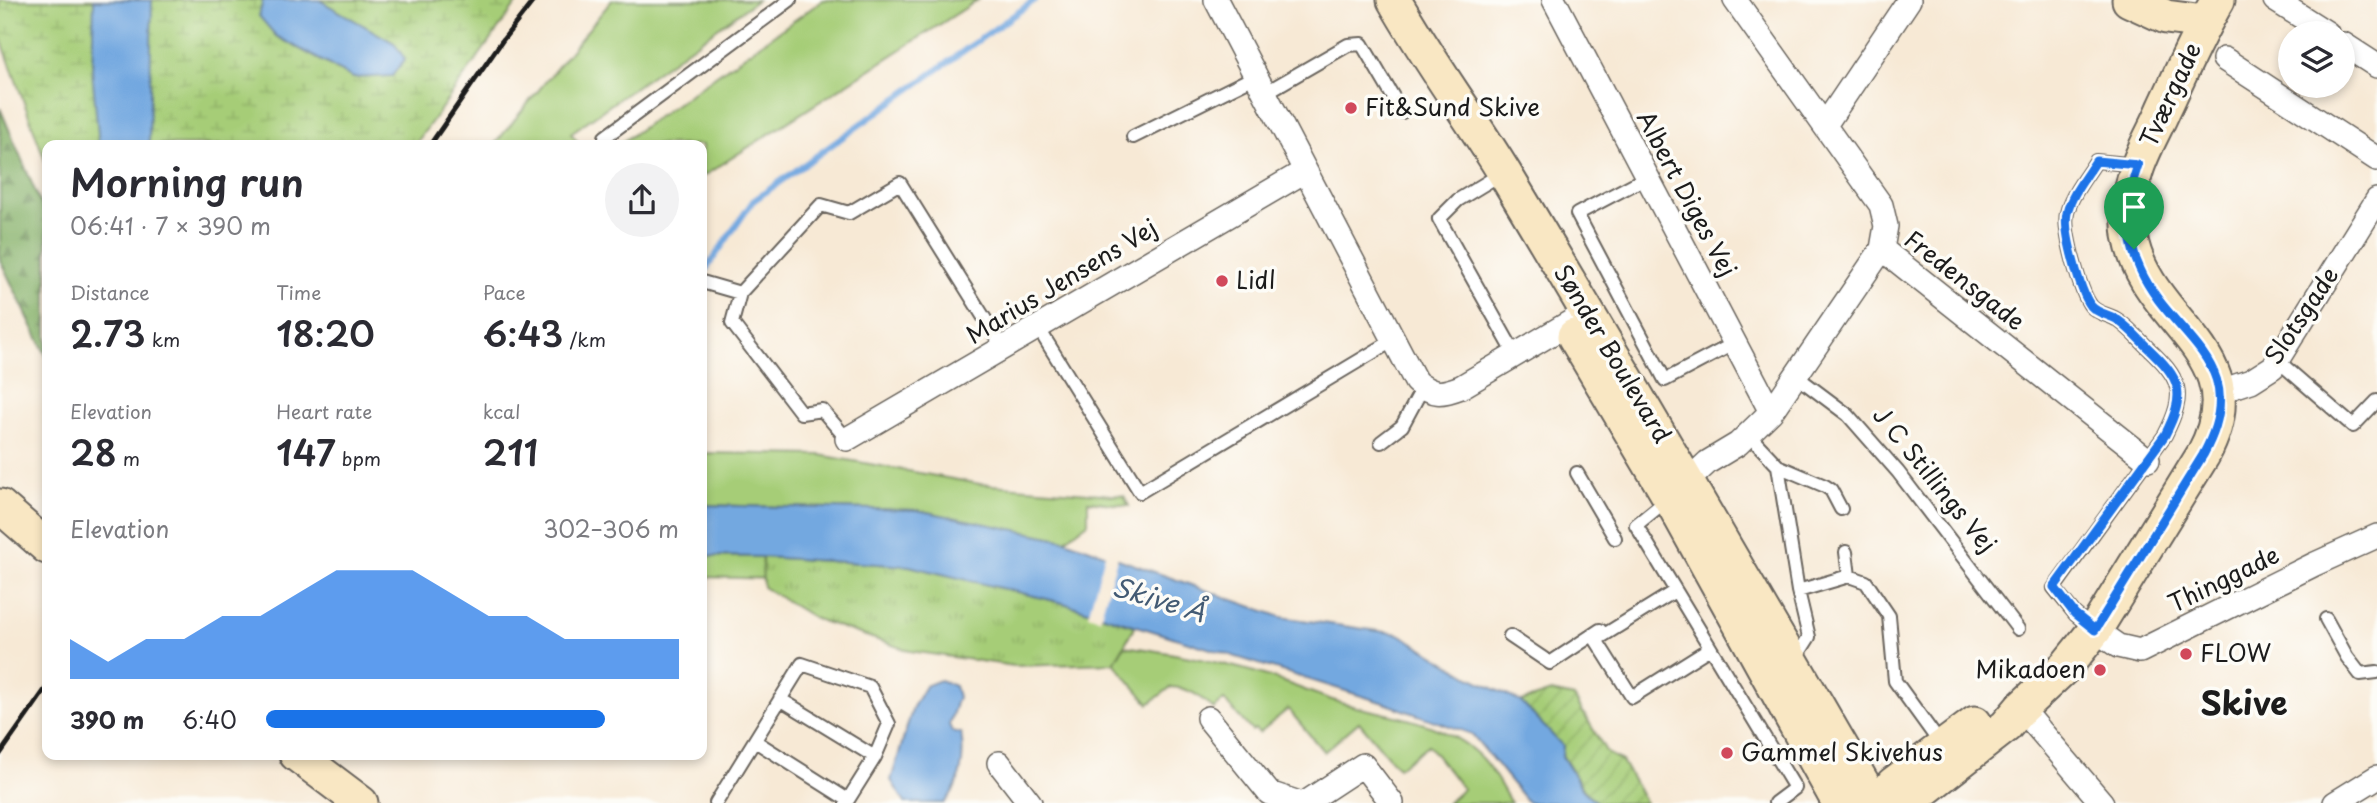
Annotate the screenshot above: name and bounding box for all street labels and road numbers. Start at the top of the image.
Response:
street label: Tværgade [2129,36,2209,152]
street label: Albert Diges Vej [1629,104,1747,282]
street label: Marius Jensens Vej [959,209,1163,352]
street label: Fredensgade [1897,221,2033,338]
street label: Sønder Boulevard [1546,257,1681,449]
street label: Slotsgade [2254,259,2346,371]
street label: J C Stillings Vej [1865,398,2006,560]
street label: Thinggade [2162,536,2285,621]

